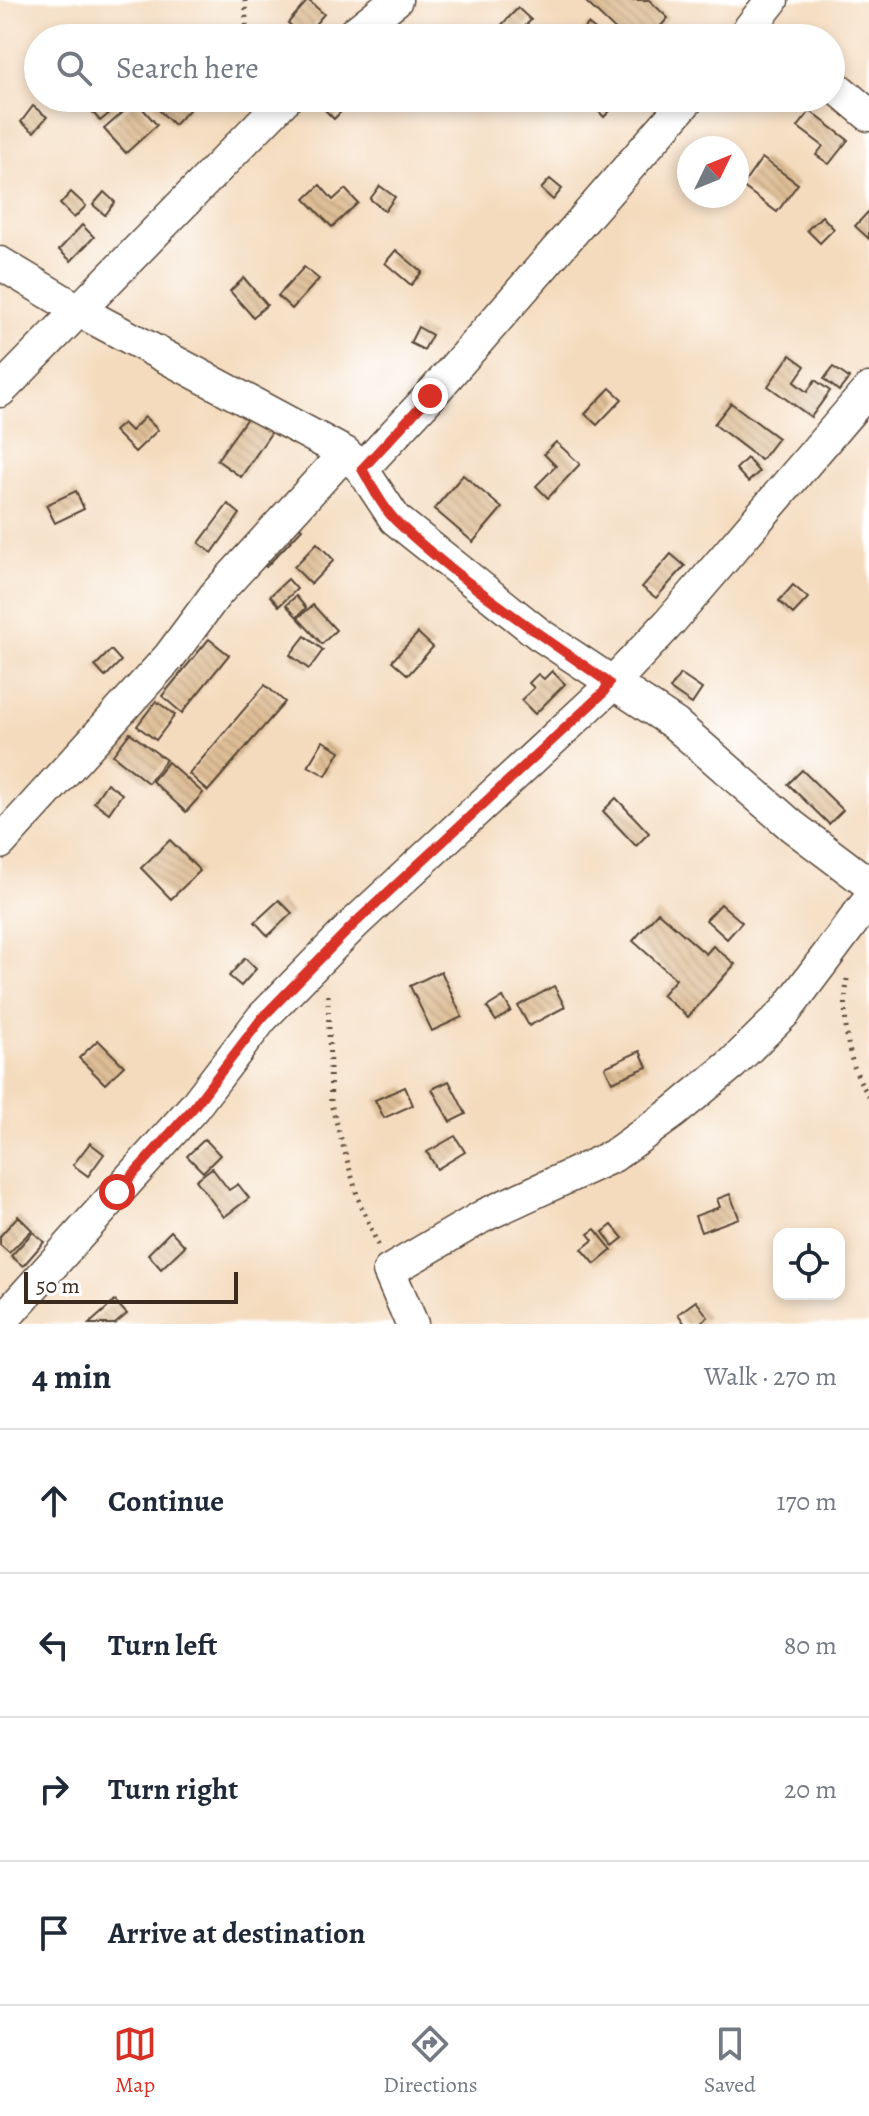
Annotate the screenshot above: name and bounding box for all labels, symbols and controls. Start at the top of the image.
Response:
search box [24,24,845,112]
icon: search [52,46,96,90]
text: Search here [116,48,259,88]
north arrow [677,136,749,208]
route end [412,378,448,414]
route start [99,1174,135,1210]
map controls [773,1228,845,1300]
button: locate [773,1228,845,1300]
scale bar [24,1268,238,1304]
text: 50 m [36,1271,80,1301]
text: 4 min [32,1353,111,1400]
text: Walk · 270 m [704,1359,837,1394]
icon: ahead [32,1479,76,1523]
text: Continue [108,1481,224,1521]
text: 170 m [777,1484,837,1519]
icon: left [32,1623,76,1667]
text: Turn left [108,1625,217,1665]
text: 80 m [784,1628,837,1663]
icon: right [32,1767,76,1811]
text: Turn right [108,1769,238,1809]
text: 20 m [784,1772,837,1807]
icon: arrive [32,1911,76,1955]
text: Arrive at destination [108,1913,365,1953]
tab: Map [113,2022,157,2100]
tab: Directions [383,2022,478,2100]
tab: Saved [704,2022,756,2100]

